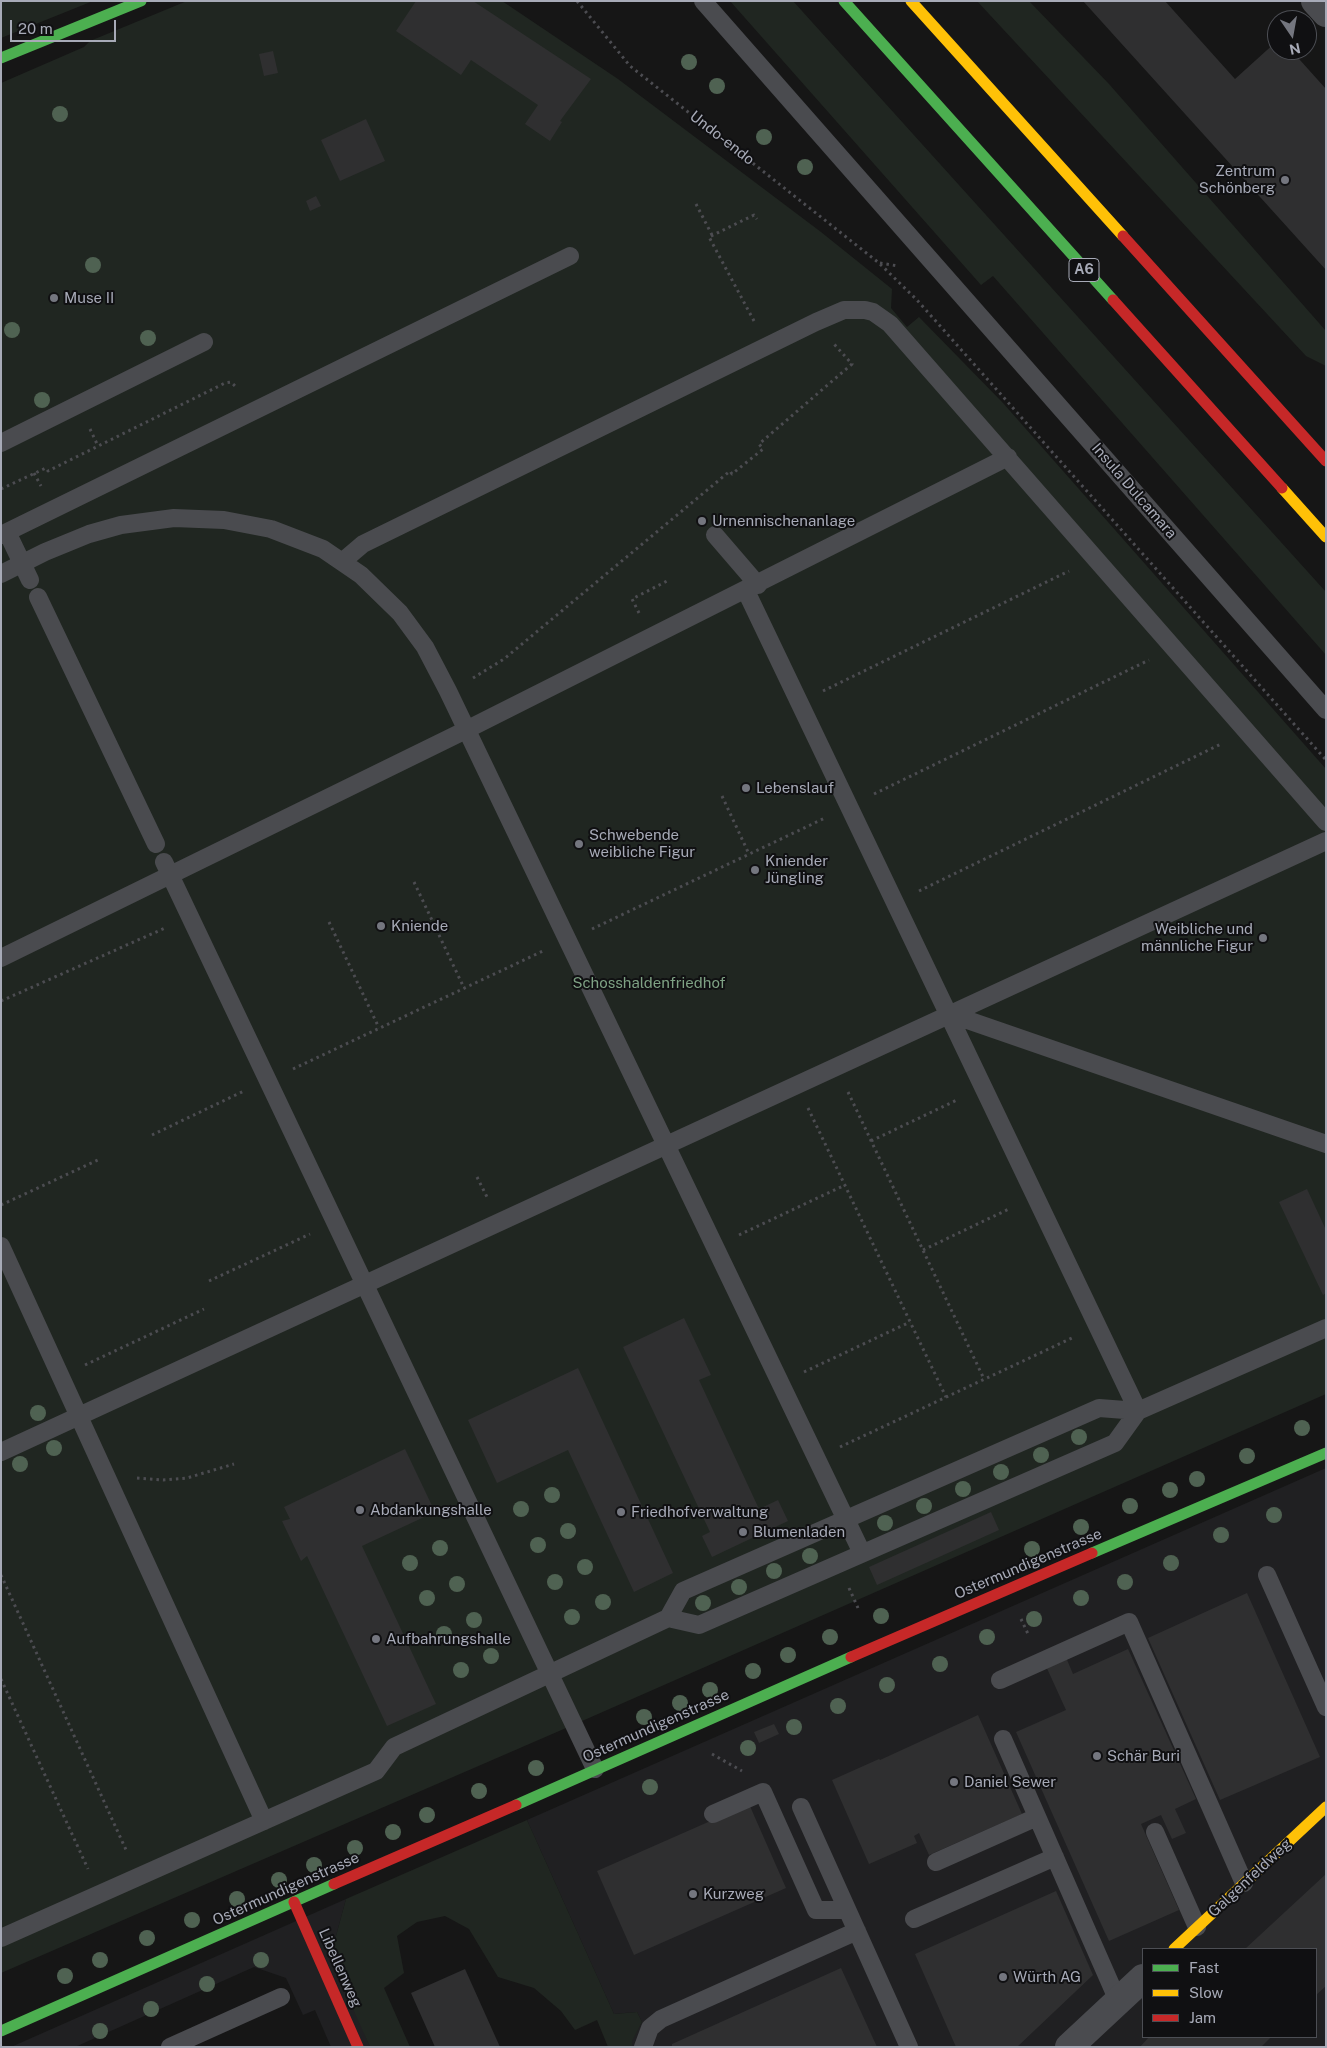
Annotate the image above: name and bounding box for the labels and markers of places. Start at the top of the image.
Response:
place label: Zentrum Schönberg [1199,162,1275,197]
marker: Zentrum Schönberg [1279,174,1291,186]
place label: Muse II [64,289,114,307]
marker: Muse II [48,292,60,304]
place label: Urnennischenanlage [712,512,855,530]
marker: Urnennischenanlage [696,515,708,527]
place label: Lebenslauf [756,779,834,797]
marker: Lebenslauf [740,782,752,794]
place label: Schwebende weibliche Figur [589,826,695,861]
marker: Schwebende weibliche Figur [573,838,585,850]
place label: Kniender Jüngling [765,852,828,887]
marker: Kniender Jüngling [749,864,761,876]
place label: Kniende [391,917,448,935]
marker: Kniende [375,920,387,932]
place label: Weibliche und männliche Figur [1141,920,1253,955]
marker: Weibliche und männliche Figur [1257,932,1269,944]
place label: Abdankungshalle [370,1501,492,1519]
place label: Friedhofverwaltung [631,1503,768,1521]
marker: Abdankungshalle [354,1504,366,1516]
marker: Friedhofverwaltung [615,1506,627,1518]
place label: Blumenladen [753,1523,845,1541]
marker: Blumenladen [737,1526,749,1538]
place label: Aufbahrungshalle [386,1630,511,1648]
marker: Aufbahrungshalle [370,1633,382,1645]
place label: Schär Buri [1107,1747,1180,1765]
marker: Schär Buri [1091,1750,1103,1762]
place label: Daniel Sewer [964,1773,1056,1791]
marker: Daniel Sewer [948,1776,960,1788]
place label: Kurzweg [703,1885,764,1903]
marker: Kurzweg [687,1888,699,1900]
place label: Würth AG [1013,1968,1081,1986]
marker: Würth AG [997,1971,1009,1983]

